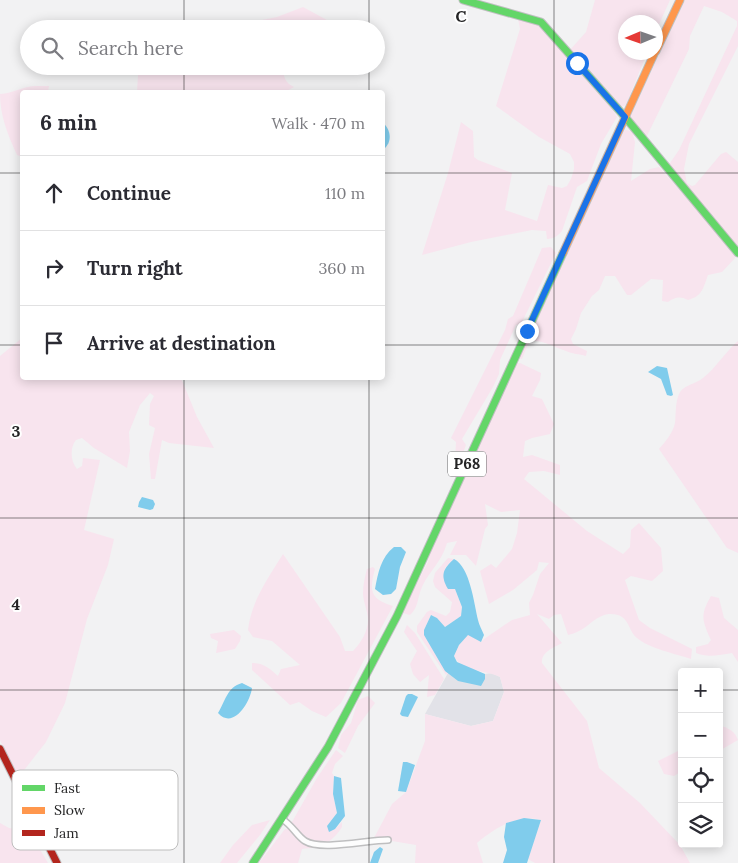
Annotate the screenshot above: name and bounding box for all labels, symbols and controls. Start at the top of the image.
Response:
text: C [455,6,467,26]
north arrow [618,15,663,60]
search box [20,20,385,75]
icon: search [38,34,66,62]
text: Search here [78,36,184,60]
route start [566,52,589,75]
text: 6 min [40,109,97,136]
text: Walk · 470 m [272,113,365,133]
icon: ahead [40,179,68,207]
text: Continue [87,181,171,205]
text: 110 m [325,183,365,203]
icon: right [40,254,68,282]
text: Turn right [87,256,183,280]
text: 360 m [318,258,365,278]
route end [516,320,539,343]
icon: arrive [40,329,68,357]
text: Arrive at destination [87,331,276,355]
text: 3 [12,421,21,441]
road number: P68 [448,452,486,476]
text: 4 [12,594,21,614]
map controls [678,668,723,848]
button: + [678,668,723,713]
button: − [678,713,723,758]
button: locate [678,758,723,803]
legend [12,770,178,850]
text: Fast [54,779,81,797]
text: Slow [54,801,86,819]
button: layers [678,803,723,848]
text: Jam [53,824,79,842]

